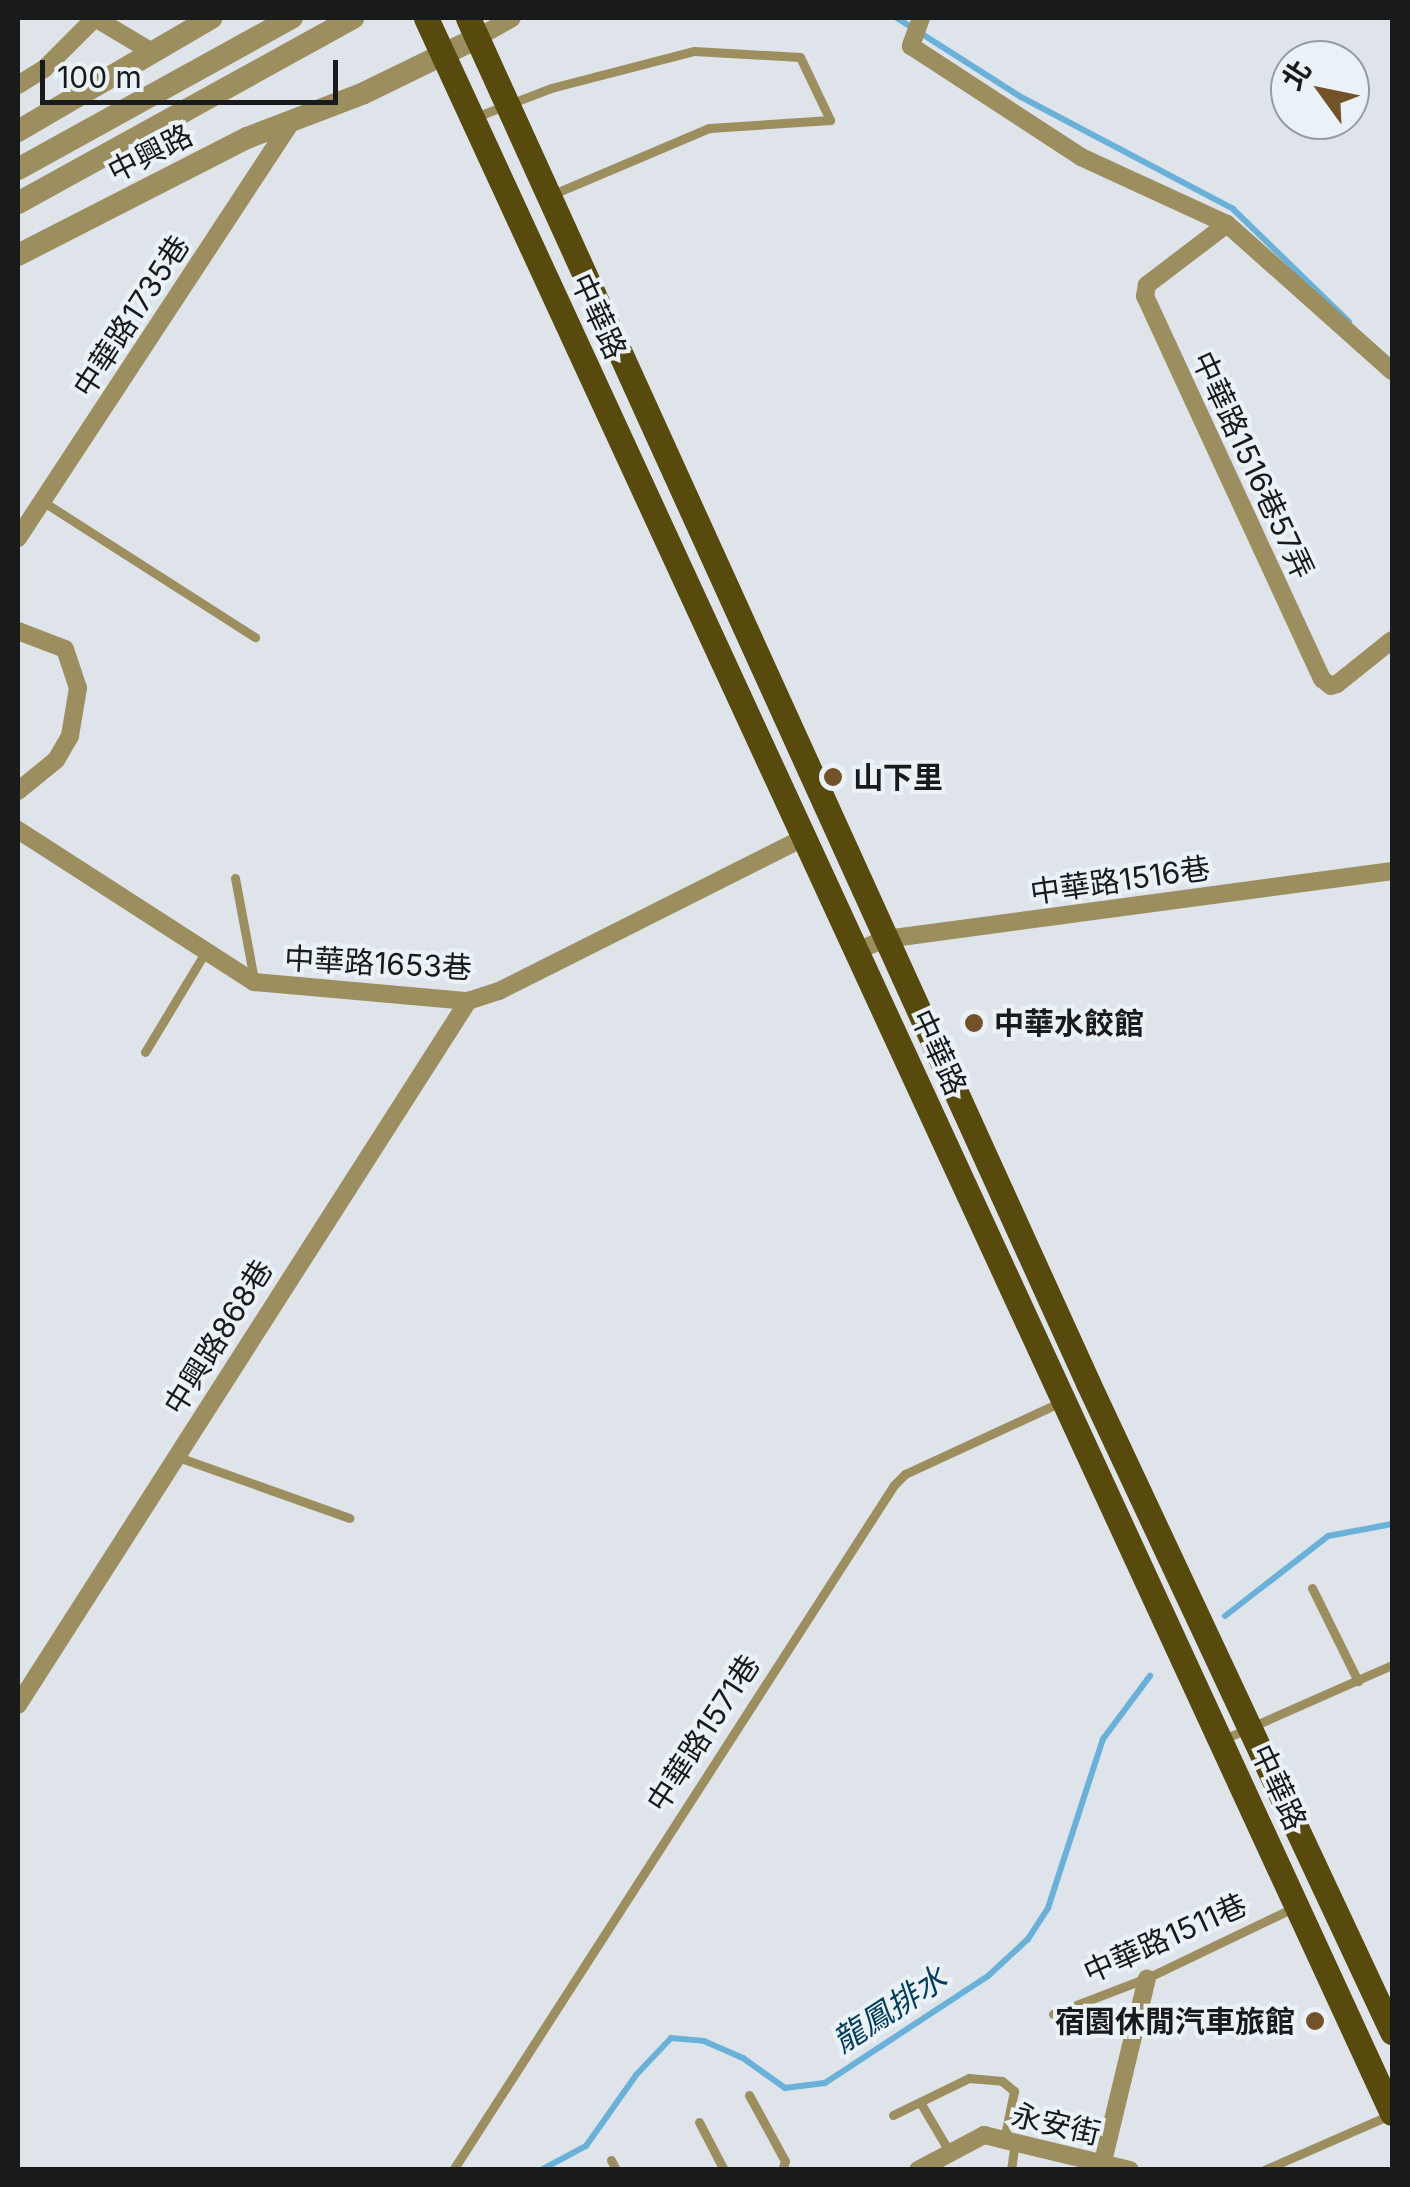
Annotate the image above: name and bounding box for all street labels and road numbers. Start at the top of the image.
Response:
street label: 中興路 [102,117,198,189]
street label: 中華路1735巷 [65,228,197,404]
street label: 中華路 [564,268,634,364]
street label: 中華路1516巷57弄 [1185,346,1321,584]
street label: 中華路1516巷 [1028,850,1212,910]
street label: 中華路1653巷 [283,940,473,986]
street label: 中華路 [904,1004,974,1100]
street label: 中興路868巷 [156,1253,280,1421]
street label: 中華路1571巷 [639,1648,767,1818]
street label: 中華路 [1244,1739,1314,1835]
street label: 中華路1511巷 [1078,1886,1252,1990]
street label: 永安街 [1008,2096,1104,2152]

